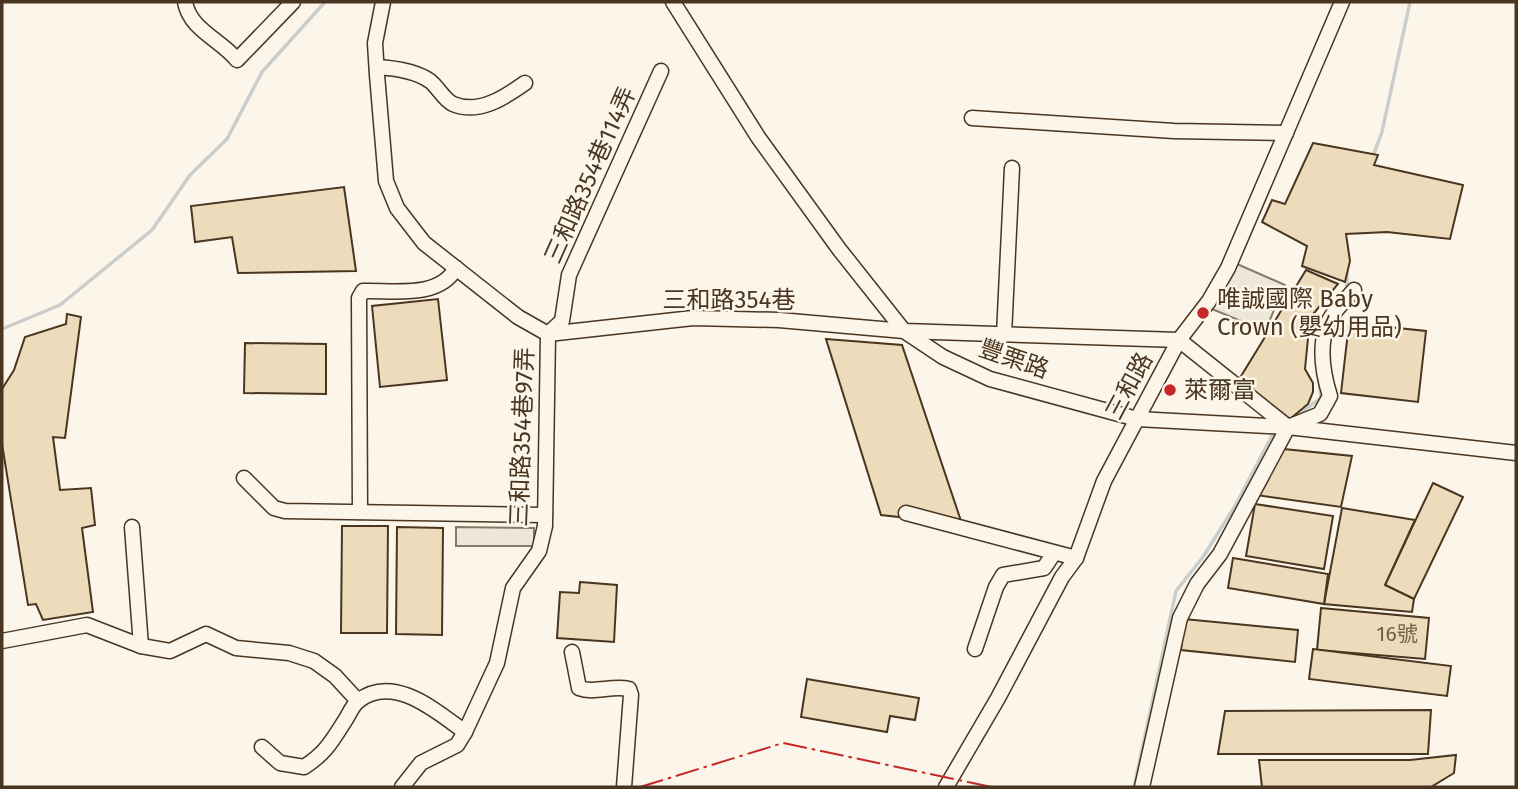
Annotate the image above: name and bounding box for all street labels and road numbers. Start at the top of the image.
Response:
street label: 三和路354巷114弄 [539,83,641,267]
street label: 三和路354巷 [663,286,795,314]
street label: 豐栗路 [975,334,1053,384]
street label: 三和路354巷97弄 [505,347,539,527]
street label: 三和路 [1100,348,1158,424]

